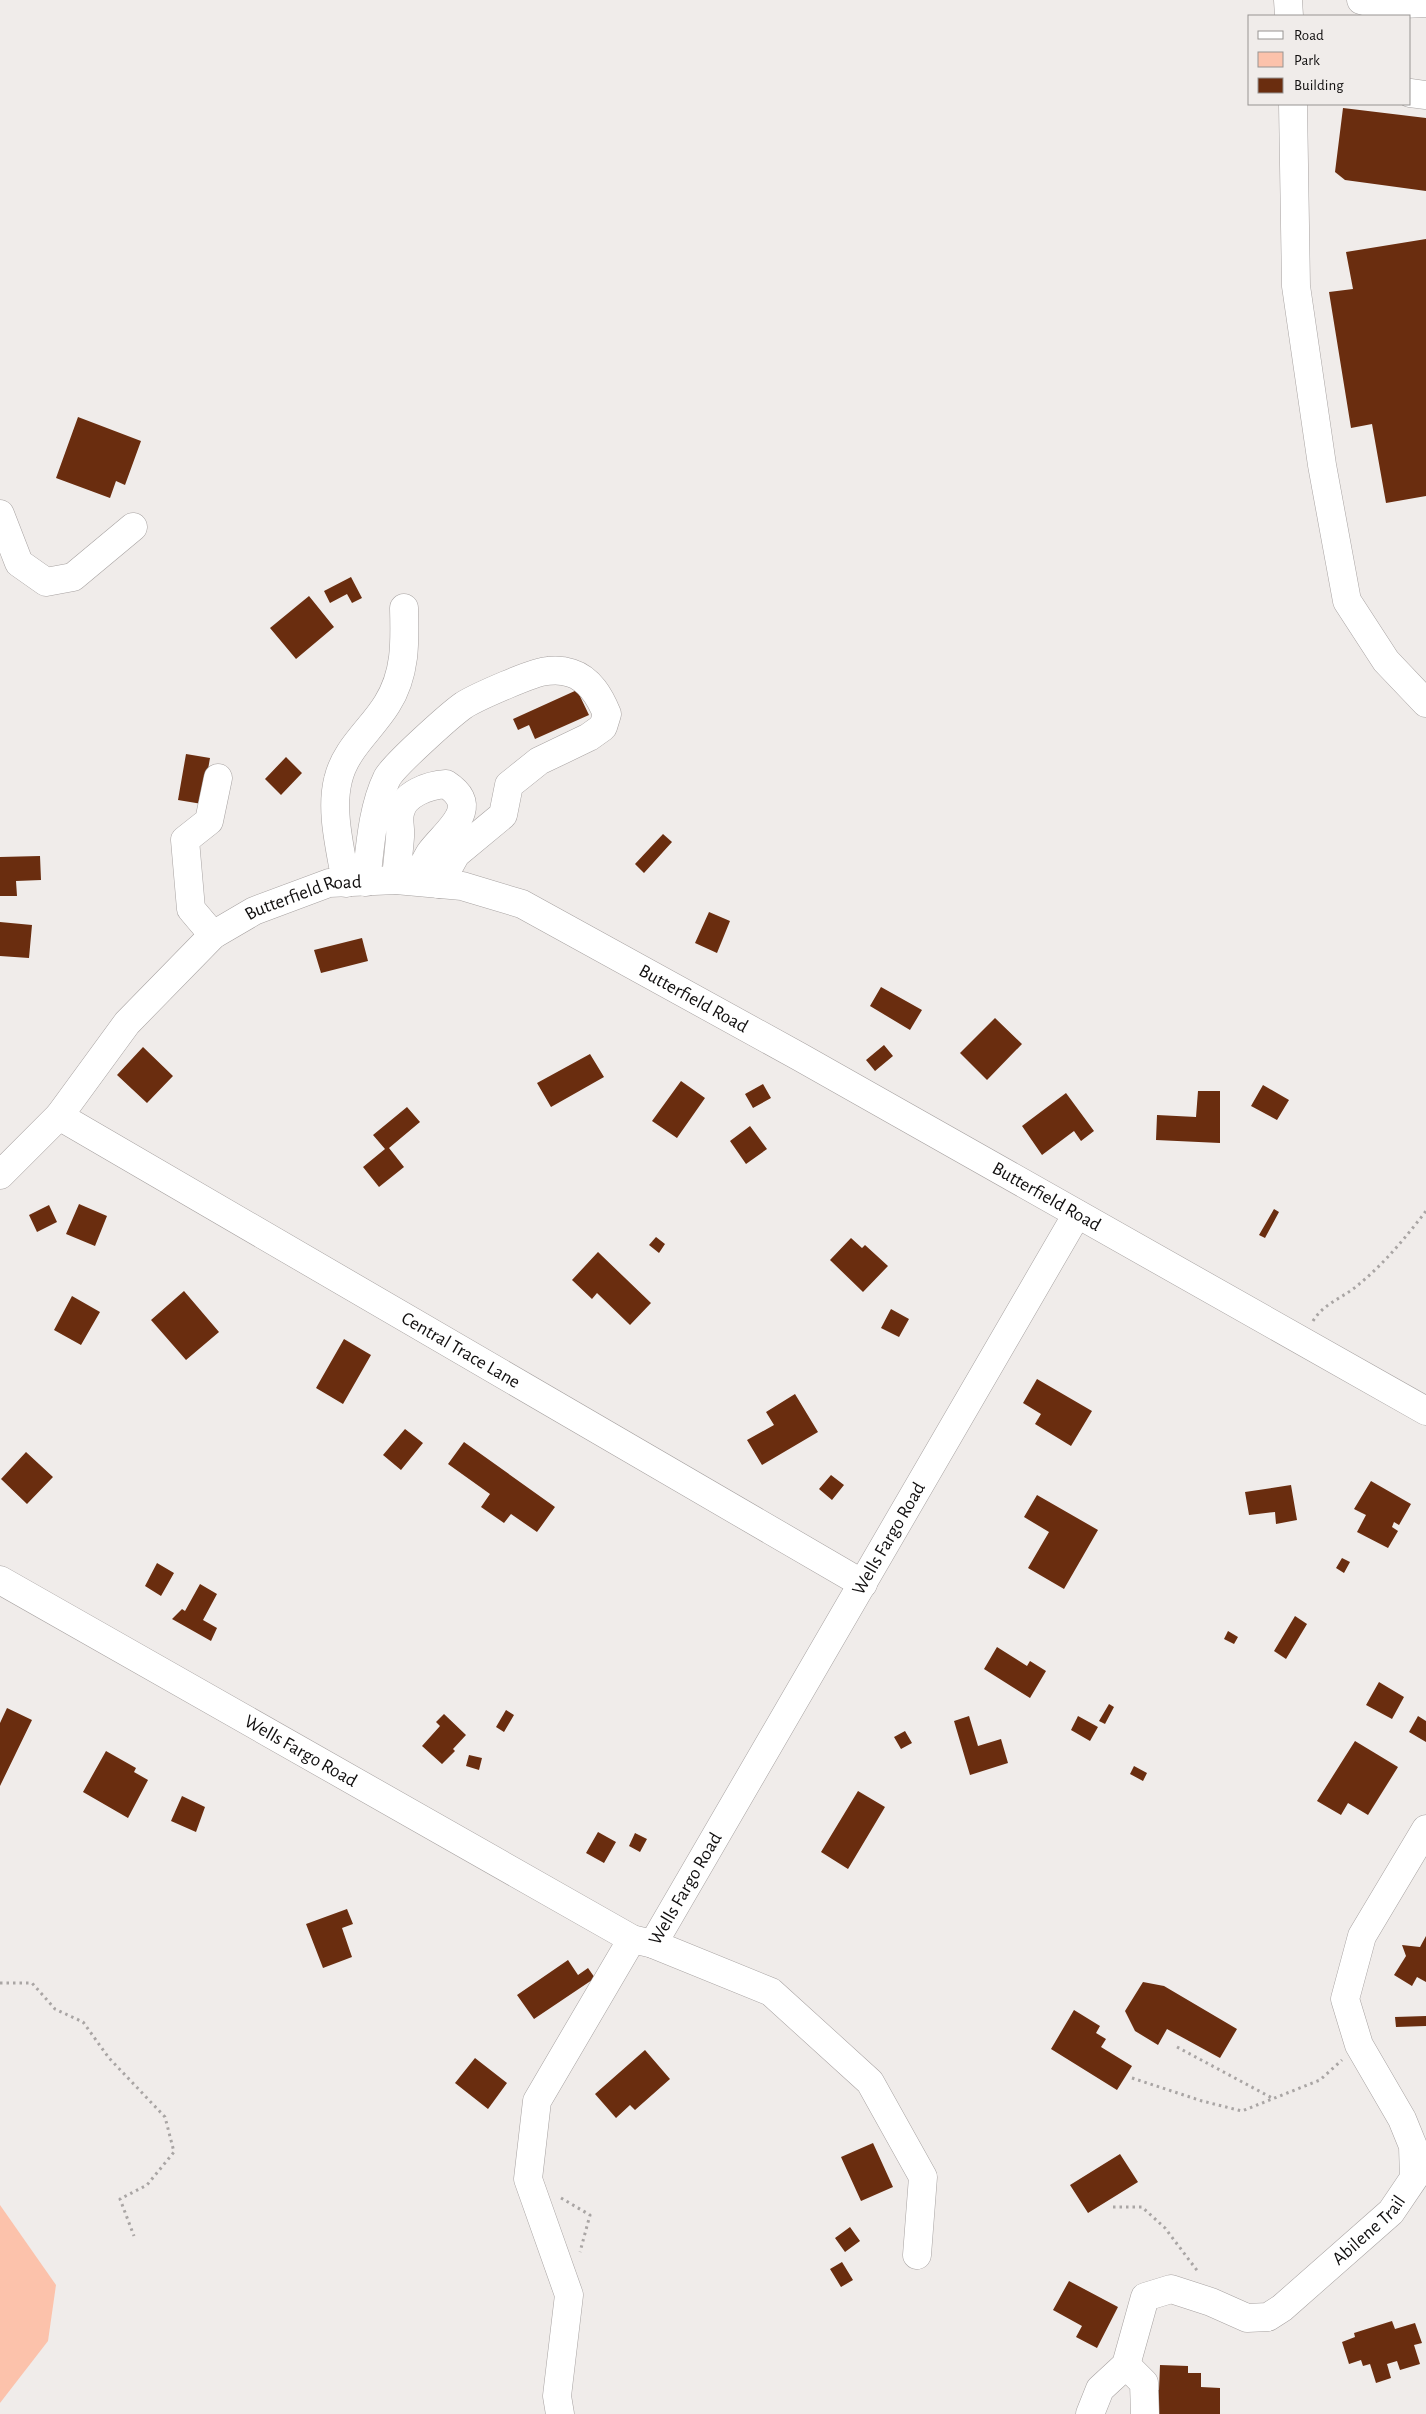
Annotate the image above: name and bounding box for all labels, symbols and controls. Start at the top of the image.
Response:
legend [1248,15,1411,105]
text: Road [1294,28,1324,43]
text: Park [1294,53,1320,68]
text: Building [1294,78,1344,93]
street label: Butterfield Road [241,872,362,924]
street label: Butterfield Road [636,961,751,1036]
street label: Butterfield Road [989,1158,1104,1235]
street label: Central Trace Lane [398,1308,524,1392]
street label: Wells Fargo Road [849,1479,929,1598]
street label: Wells Fargo Road [241,1711,361,1790]
street label: Wells Fargo Road [645,1829,725,1948]
street label: Abilene Trail [1329,2192,1409,2269]

